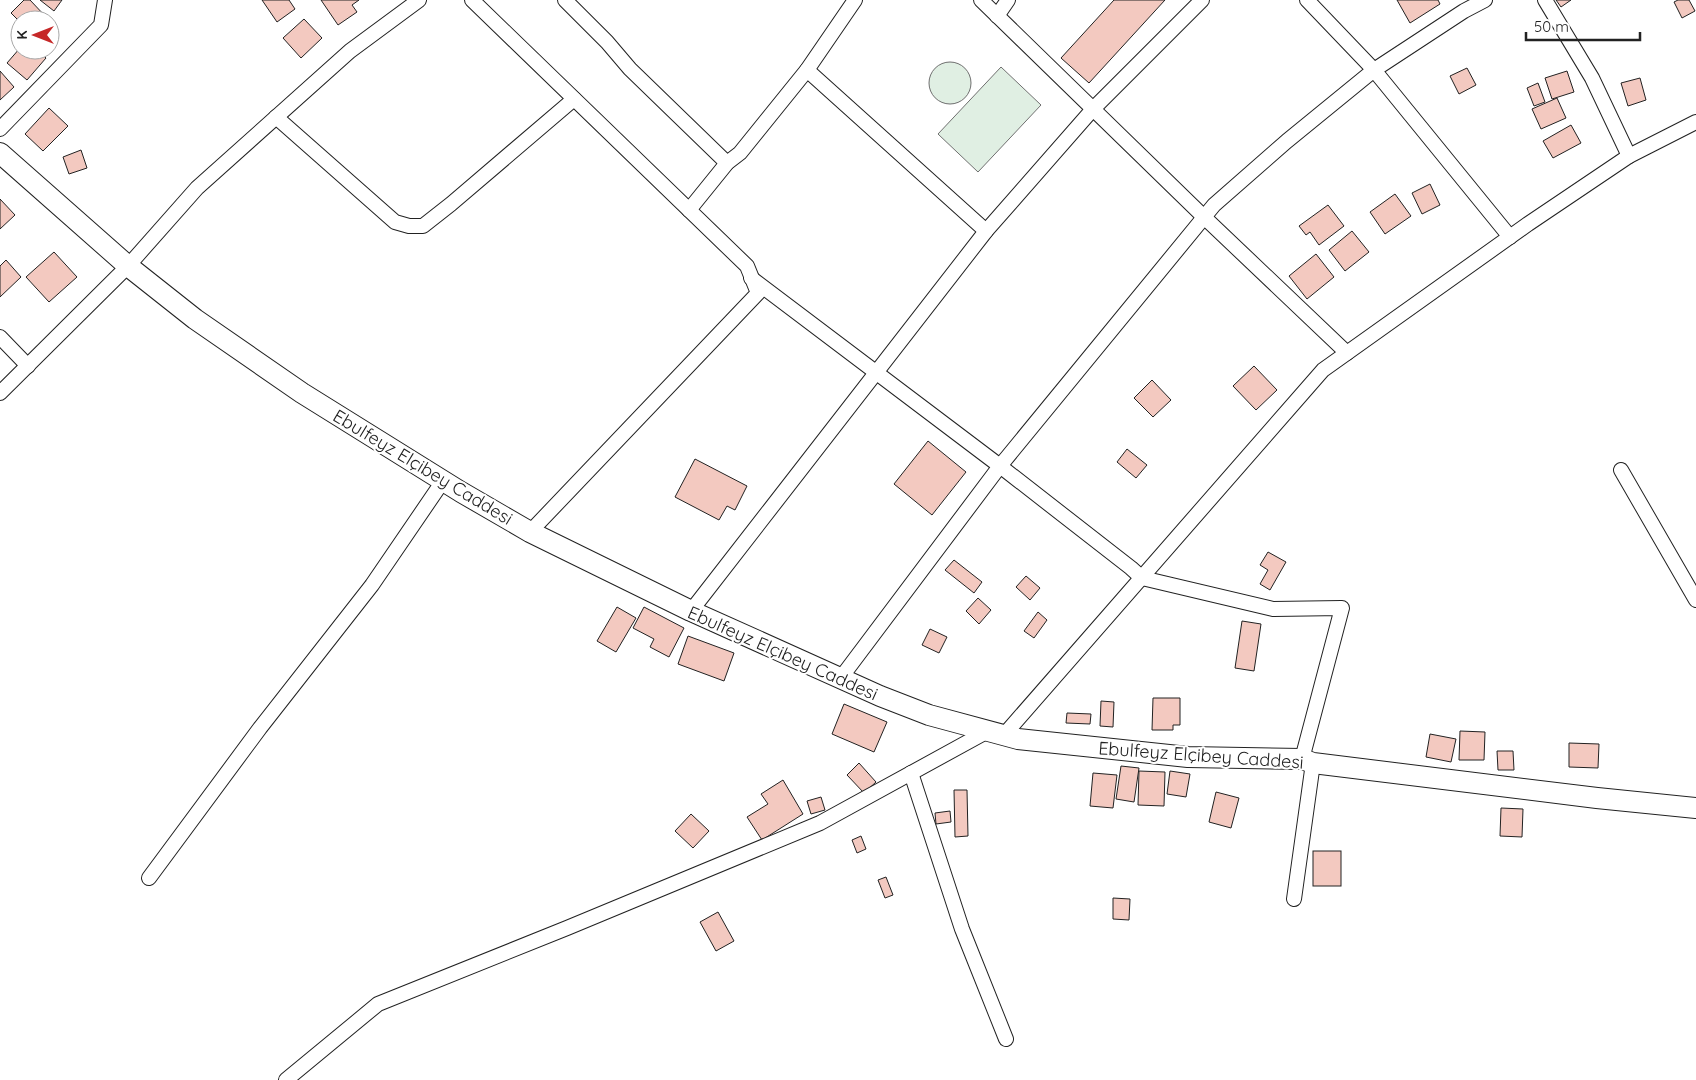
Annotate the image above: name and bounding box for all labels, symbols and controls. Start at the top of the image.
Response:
north arrow [10,10,60,60]
scale bar [1526,10,1640,42]
text: 50 m [1534,17,1569,36]
text: K [13,30,31,40]
street label: Ebulfeyz Elçibey Caddesi [329,404,517,530]
street label: Ebulfeyz Elçibey Caddesi [684,601,882,705]
street label: Ebulfeyz Elçibey Caddesi [1098,736,1304,774]

